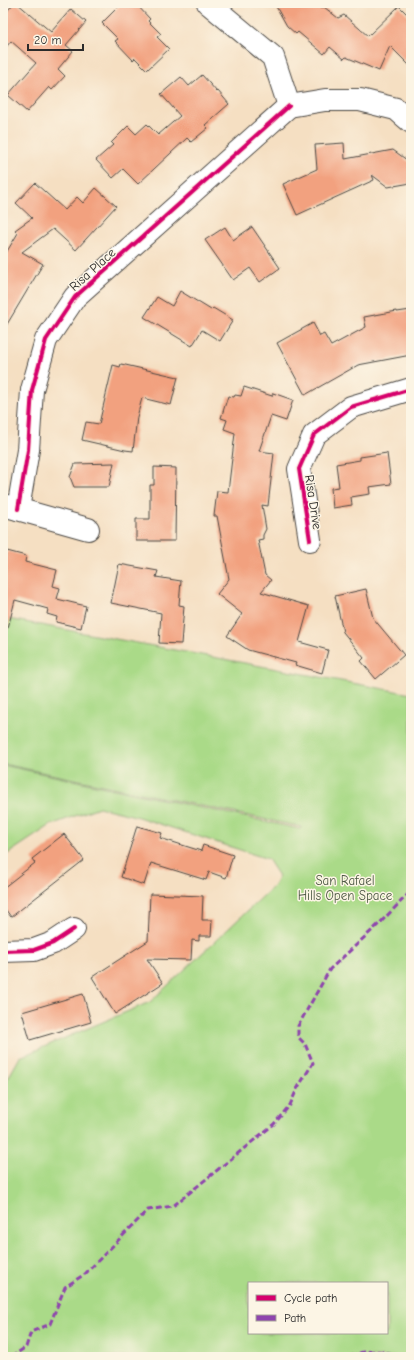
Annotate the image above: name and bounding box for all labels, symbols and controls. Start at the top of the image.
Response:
scale bar [28,26,83,52]
text: 20 m [34,33,62,47]
street label: Risa Place [66,244,119,294]
street label: Risa Drive [302,474,325,531]
park label: San Rafael Hills Open Space [298,873,393,903]
legend [248,1282,388,1334]
text: Cycle path [284,1291,337,1305]
text: Path [284,1311,306,1325]

